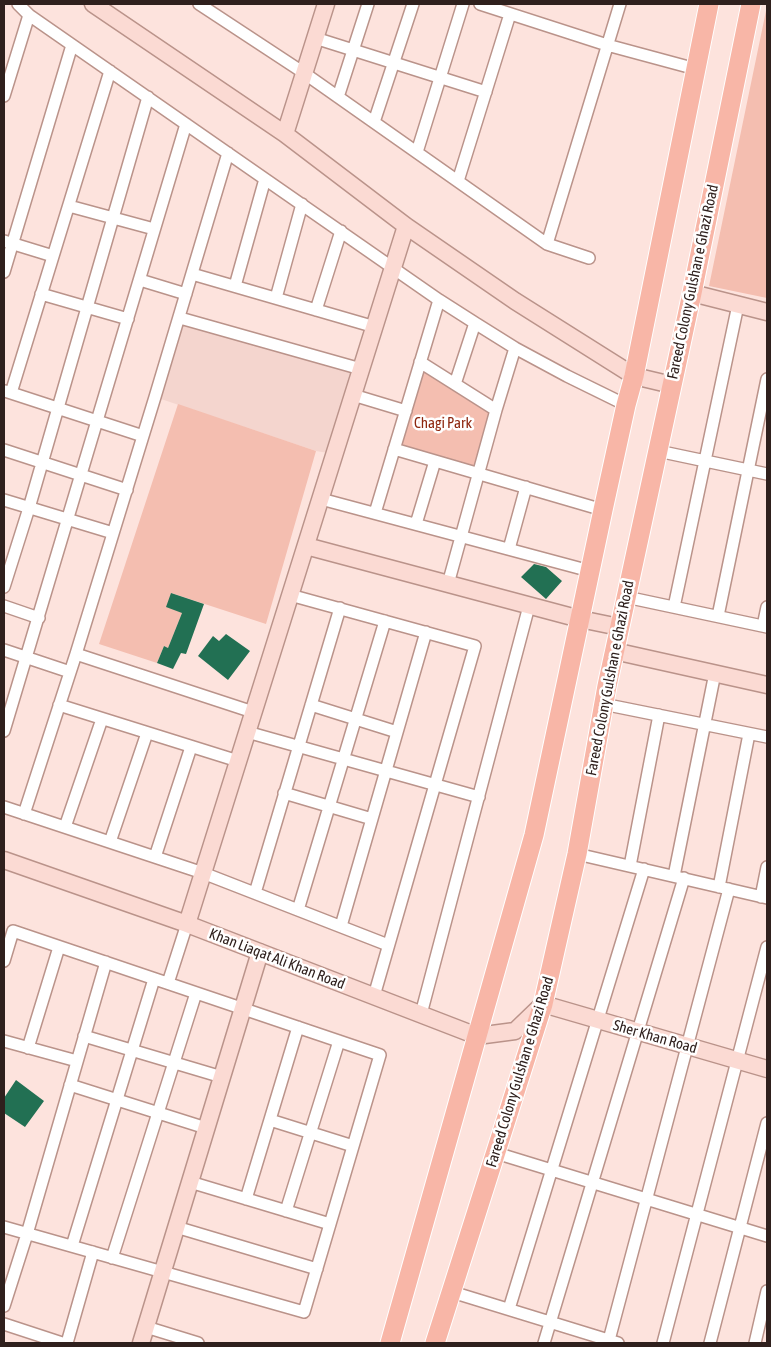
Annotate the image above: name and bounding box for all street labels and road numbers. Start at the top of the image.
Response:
street label: Fareed Colony Gulshan e Ghazi Road [664,183,722,381]
street label: Fareed Colony Gulshan e Ghazi Road [582,579,638,777]
street label: Khan Liaqat Ali Khan Road [207,925,347,993]
street label: Fareed Colony Gulshan e Ghazi Road [482,974,558,1170]
street label: Sher Khan Road [611,1016,699,1058]

